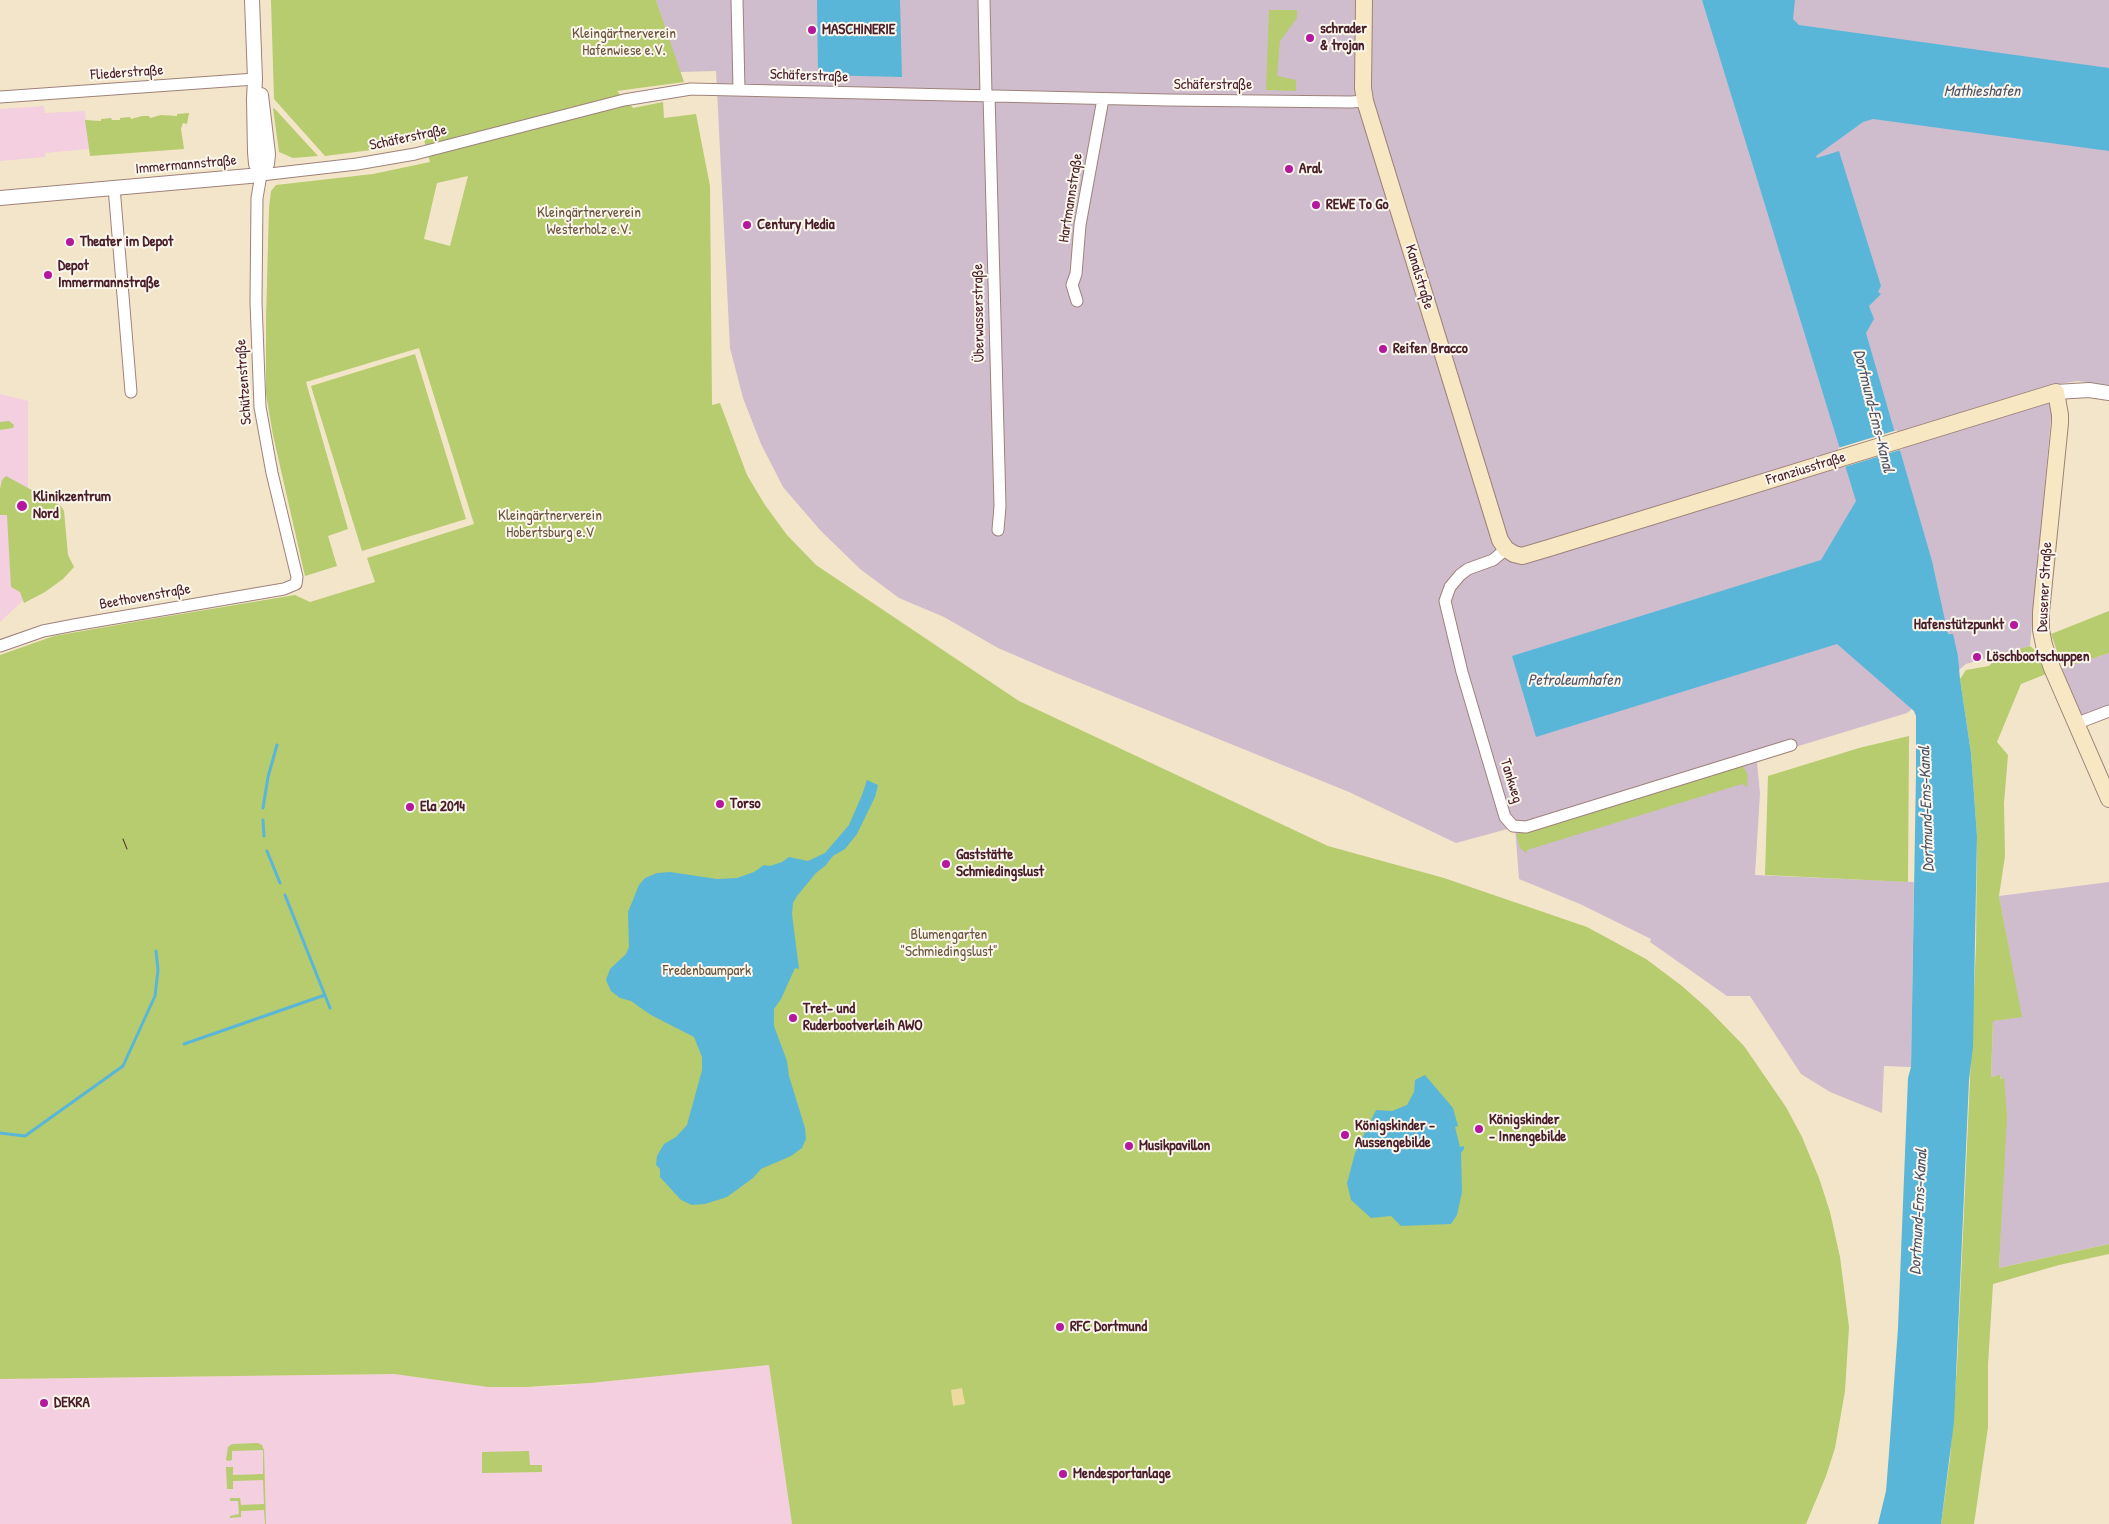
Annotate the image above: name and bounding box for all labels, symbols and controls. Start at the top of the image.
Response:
place label: schrader & trojan [1320,20,1367,55]
place label: MASCHINERIE [822,21,895,39]
marker: MASCHINERIE [806,24,818,36]
park label: Kleingärtnerverein Hafenwiese e.V. [572,25,676,60]
marker: schrader & trojan [1304,32,1316,44]
street label: Fliederstraße [90,61,164,85]
street label: Schäferstraße [769,66,849,86]
street label: Schäferstraße [1174,76,1252,94]
water label: Mathieshafen [1944,82,2020,102]
street label: Schäferstraße [368,121,448,155]
street label: Immermannstraße [135,152,237,178]
street label: Hartmannstraße [1055,152,1087,244]
place label: Aral [1299,160,1322,178]
marker: Aral [1283,163,1295,175]
place label: REWE To Go [1326,196,1389,214]
marker: REWE To Go [1310,199,1322,211]
park label: Kleingärtnerverein Westerholz e.V. [537,204,641,239]
place label: Century Media [757,216,835,234]
marker: Century Media [741,219,753,231]
place label: Theater im Depot [80,233,173,251]
marker: Theater im Depot [64,236,76,248]
street label: Kanalstraße [1401,242,1437,312]
place label: Depot Immermannstraße [58,257,160,292]
street label: Überwasserstraße [969,263,989,363]
marker: Depot Immermannstraße [42,269,54,281]
street label: Schützenstraße [232,339,256,425]
place label: Reifen Bracco [1393,340,1468,358]
marker: Reifen Bracco [1377,343,1389,355]
water label: Dortmund-Ems-Kanal [1848,348,1898,474]
street label: Franziusstraße [1764,448,1848,490]
place label: Klinikzentrum Nord [33,488,111,523]
marker: Klinikzentrum Nord [15,499,29,513]
park label: Kleingärtnerverein Hobertsburg e.V [498,507,602,542]
street label: Deusener Straße [2034,541,2056,633]
street label: Beethovenstraße [98,580,192,614]
place label: Hafenstützpunkt [1914,616,2004,634]
marker: Hafenstützpunkt [2008,619,2020,631]
place label: Löschbootschuppen [1987,648,2089,666]
marker: Löschbootschuppen [1971,651,1983,663]
water label: Petroleumhafen [1528,671,1620,691]
water label: Dortmund-Ems-Kanal [1915,746,1939,872]
street label: Tankweg [1496,757,1526,805]
place label: Torso [730,795,761,813]
place label: Ela 2014 [420,798,465,816]
marker: Torso [714,798,726,810]
marker: Ela 2014 [404,801,416,813]
place label: Gaststätte Schmiedingslust [956,846,1044,881]
marker: Gaststätte Schmiedingslust [940,858,952,870]
park label: Blumengarten "Schmiedingslust" [901,926,997,961]
park label: Fredenbaumpark [663,962,751,980]
place label: Tret- und Ruderbootverleih AWO [803,1000,923,1035]
marker: Tret- und Ruderbootverleih AWO [787,1012,799,1024]
place label: Königskinder - Innengebilde [1489,1111,1566,1146]
place label: Königskinder - Aussengebilde [1355,1117,1435,1152]
marker: Königskinder - Innengebilde [1473,1123,1485,1135]
marker: Königskinder - Aussengebilde [1339,1129,1351,1141]
place label: Musikpavillon [1139,1137,1210,1155]
marker: Musikpavillon [1123,1140,1135,1152]
water label: Dortmund-Ems-Kanal [1906,1149,1932,1275]
place label: RFC Dortmund [1070,1318,1147,1336]
marker: RFC Dortmund [1054,1321,1066,1333]
place label: DEKRA [54,1394,90,1412]
marker: DEKRA [38,1397,50,1409]
place label: Mendesportanlage [1073,1465,1171,1483]
marker: Mendesportanlage [1057,1468,1069,1480]

